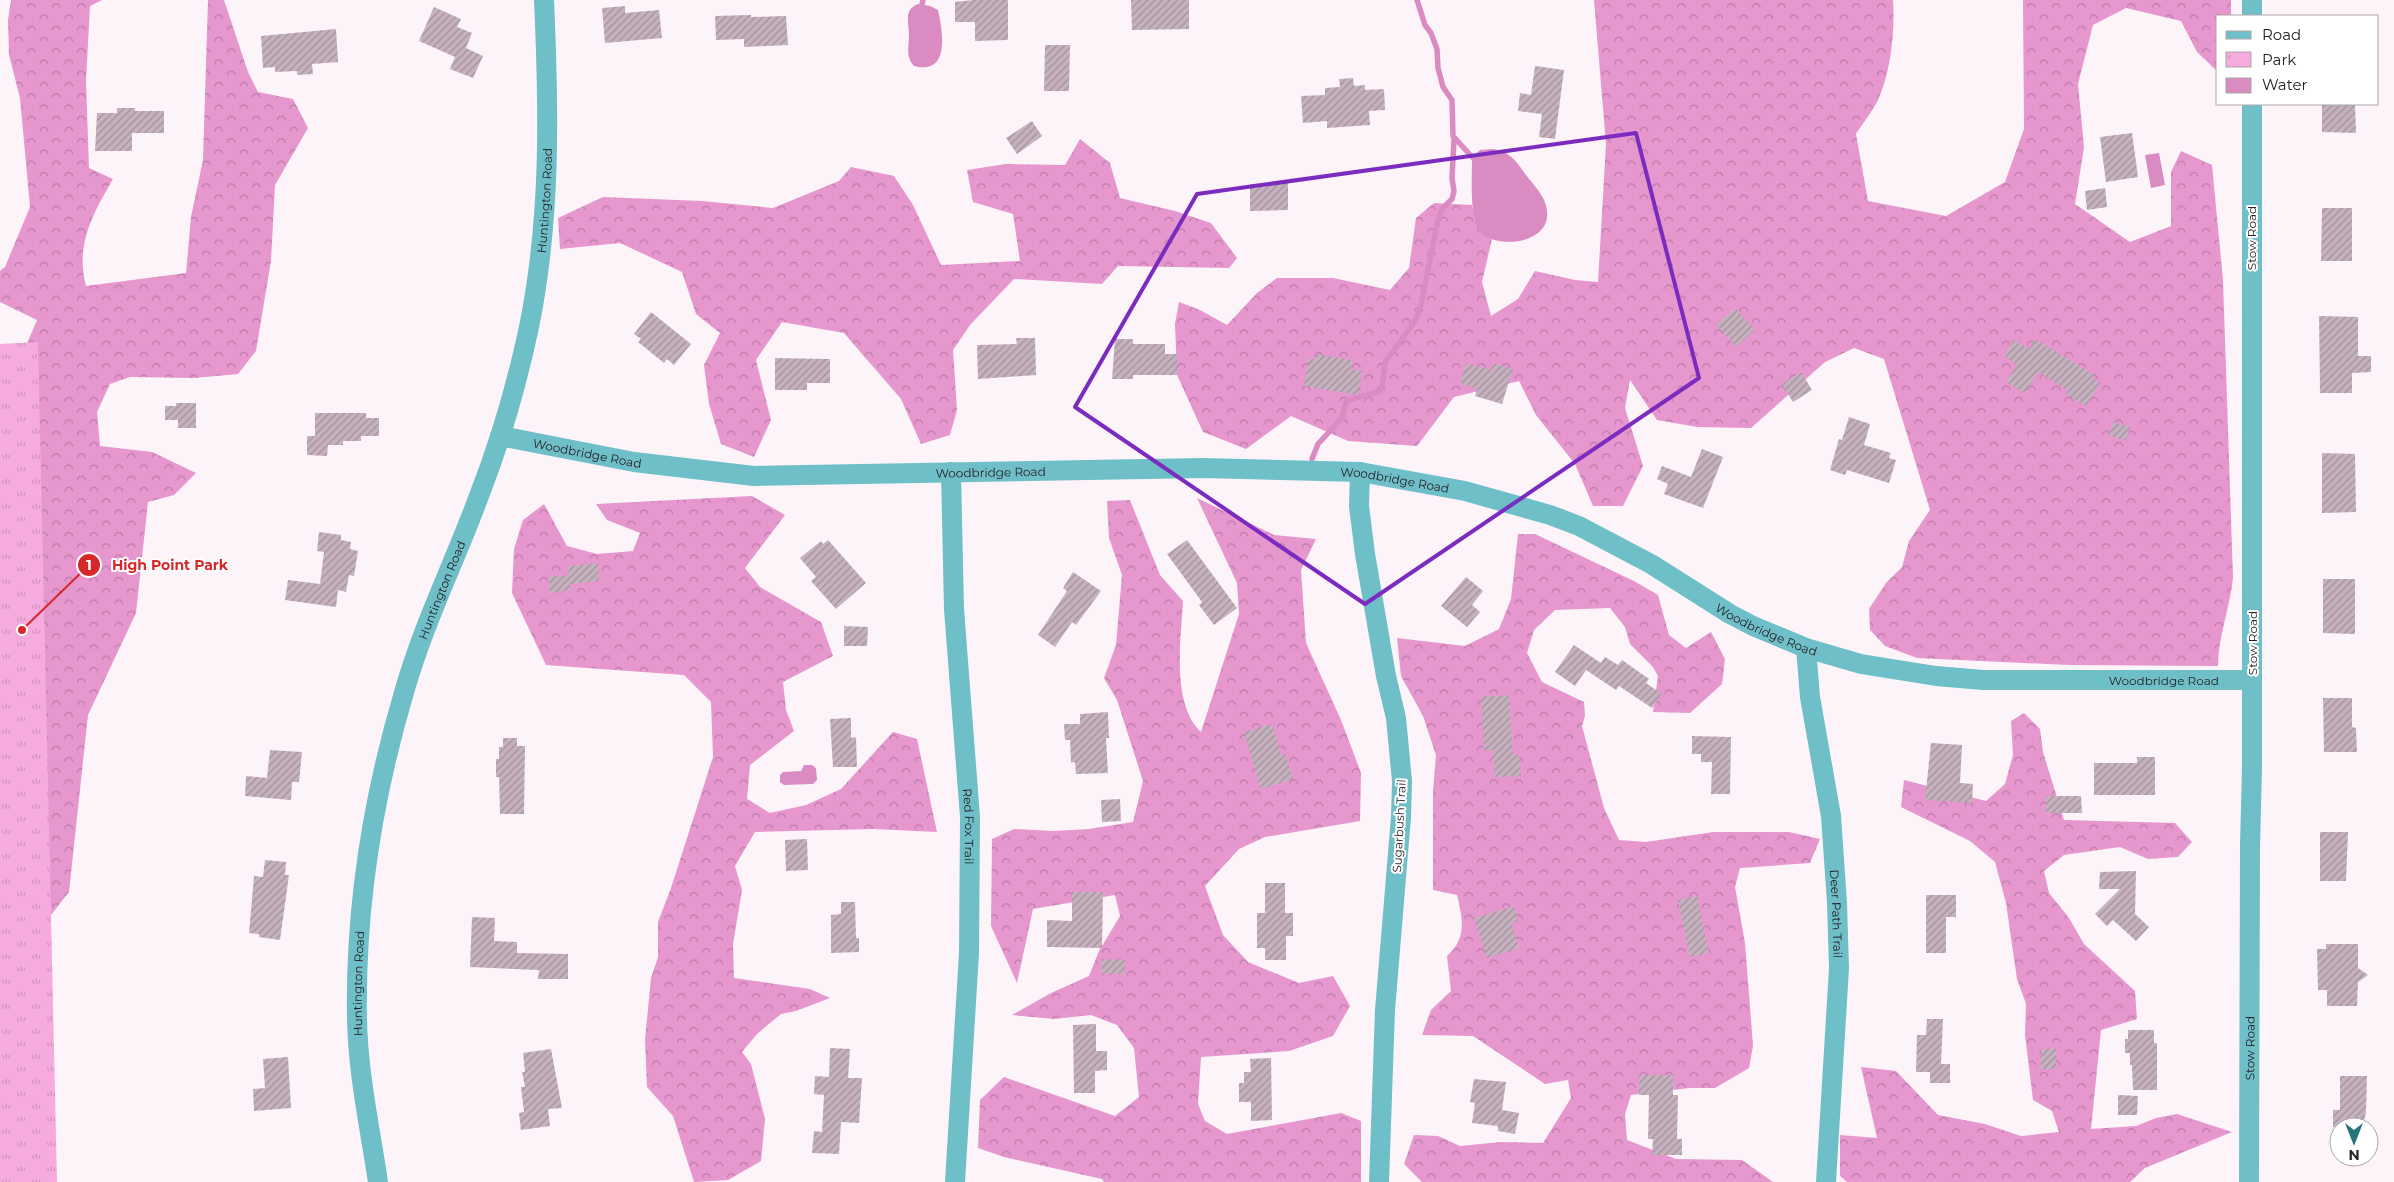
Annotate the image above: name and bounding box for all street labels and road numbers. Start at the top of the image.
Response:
street label: Huntington Road [533,148,555,254]
street label: Stow Road [2244,206,2259,270]
street label: Woodbridge Road [532,435,642,470]
street label: Woodbridge Road [935,463,1046,480]
street label: Woodbridge Road [1340,464,1451,496]
street label: Huntington Road [415,538,468,641]
street label: Woodbridge Road [1713,599,1819,658]
street label: Stow Road [2245,611,2260,675]
street label: Woodbridge Road [2109,673,2219,688]
street label: Sugarbush Trail [1389,779,1409,873]
street label: Red Fox Trail [960,788,978,864]
street label: Deer Path Trail [1827,869,1846,958]
street label: Huntington Road [349,930,367,1036]
street label: Stow Road [2242,1016,2257,1080]

